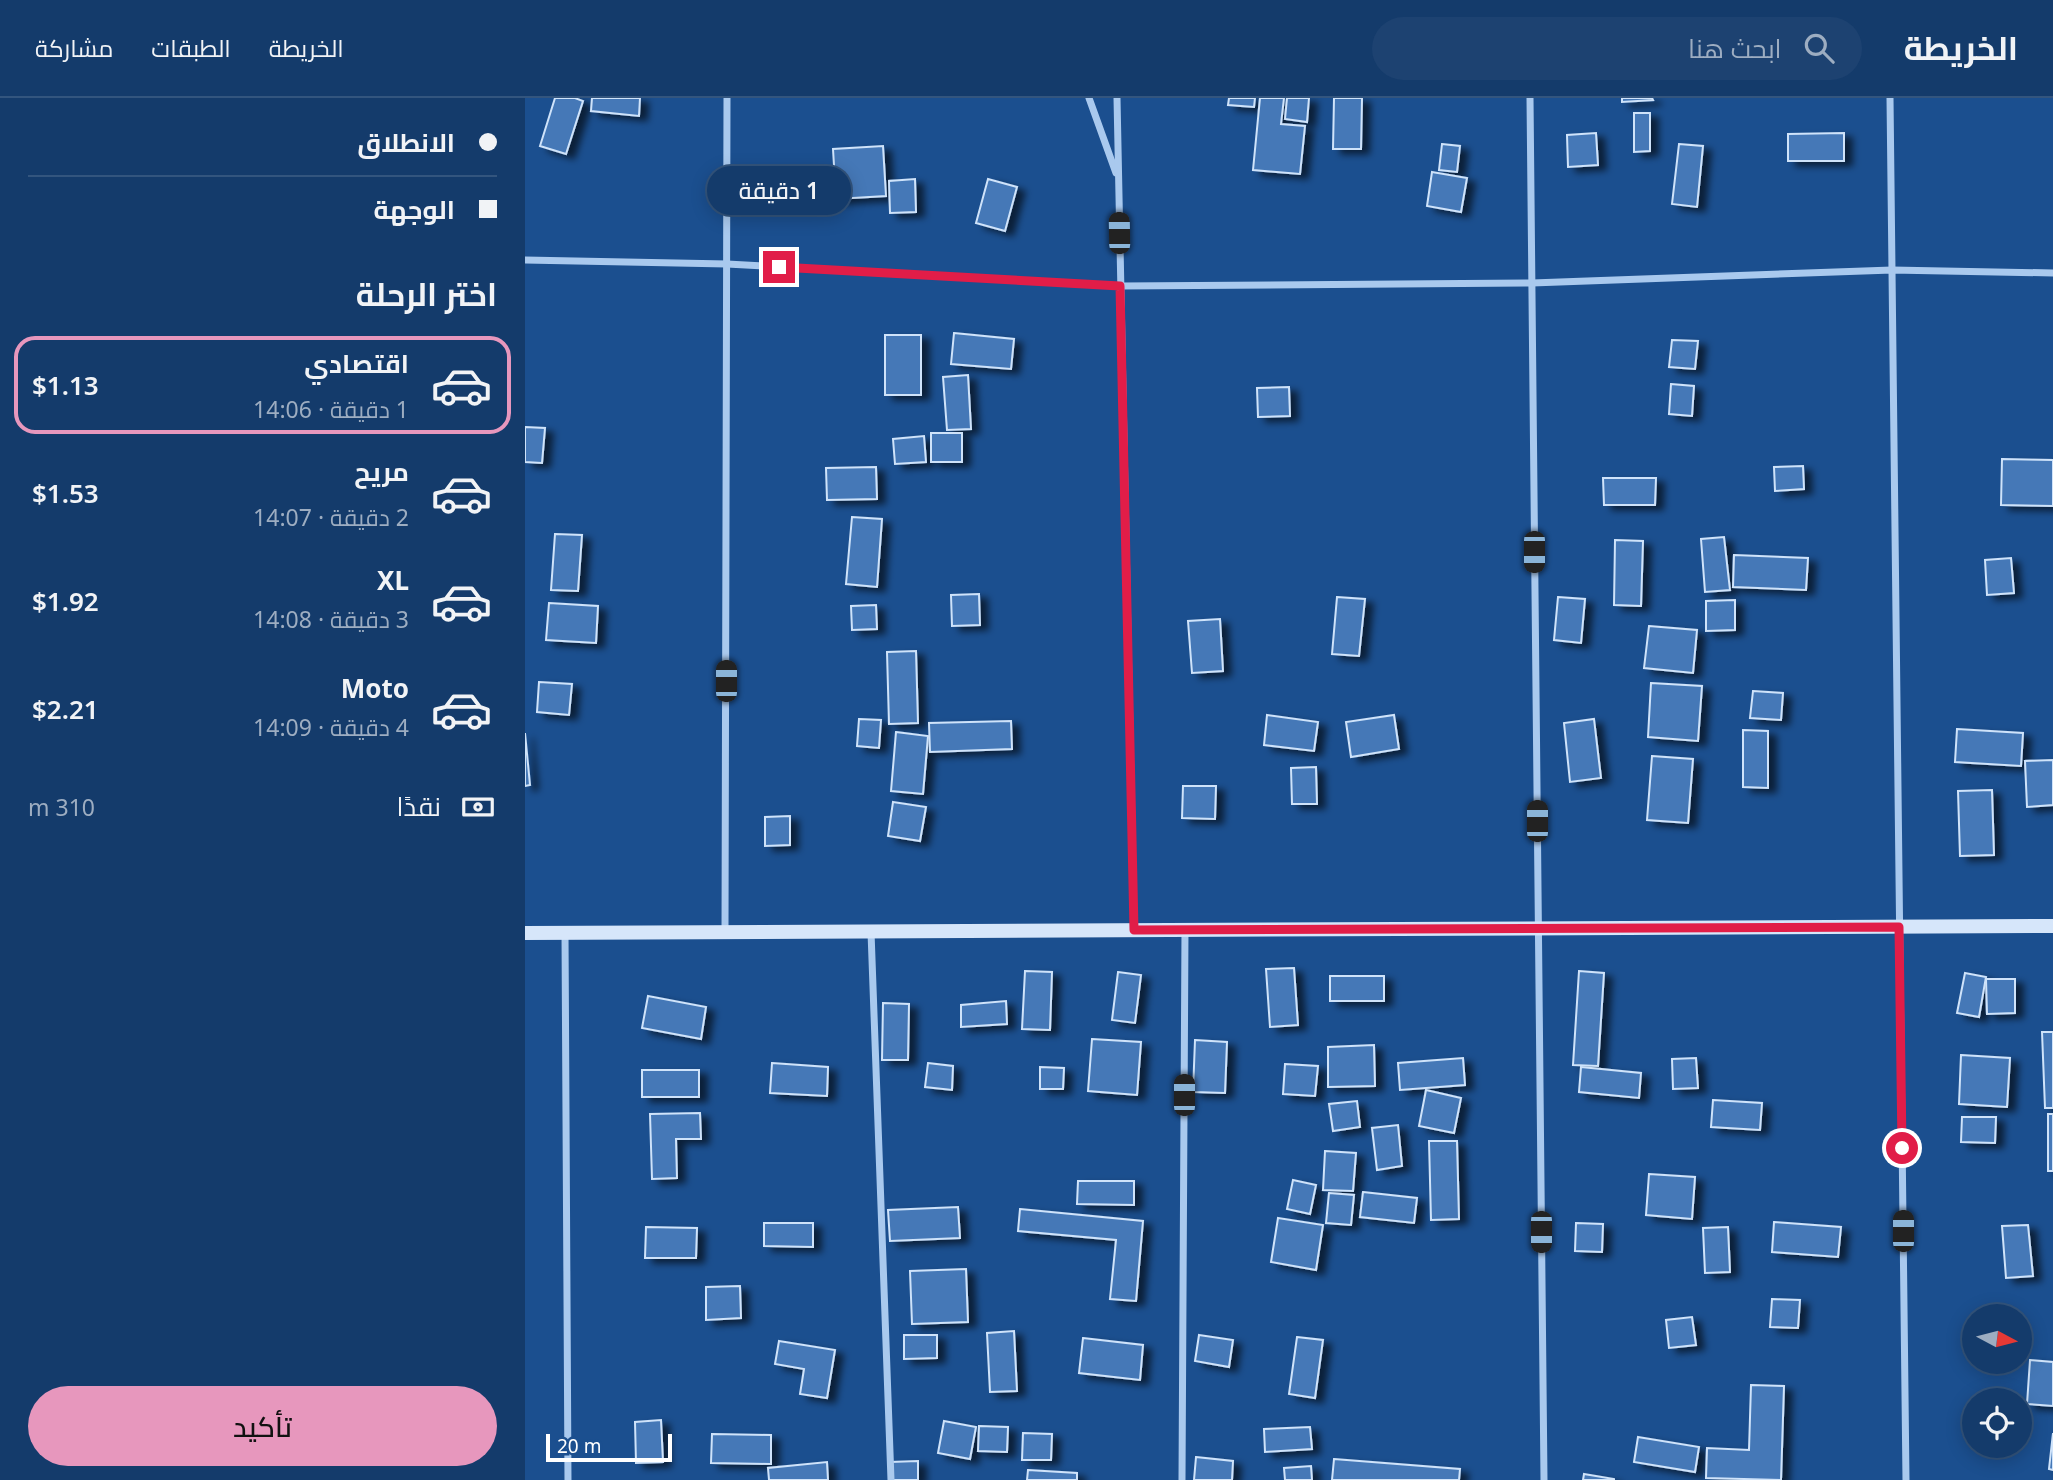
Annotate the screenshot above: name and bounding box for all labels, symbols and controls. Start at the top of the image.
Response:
search box [1372,17,1862,80]
text: الخريطة [1904,25,2018,70]
icon: search [1800,29,1838,67]
text: ابحث هنا [1688,30,1782,66]
text: مشاركة [35,31,113,64]
text: الطبقات [151,31,231,64]
text: الخريطة [269,31,344,64]
text: الانطلاق [357,124,455,160]
callout: 1 دقيقة [707,166,851,214]
text: 1 دقيقة [739,174,819,206]
text: الوجهة [374,191,455,227]
car [1109,212,1130,254]
route end [763,251,795,283]
text: اختر الرحلة [356,272,497,315]
text: اقتصادي [304,345,409,381]
icon: car [430,354,493,417]
text: $1.13 [32,367,99,403]
text: 1 دقيقة · 14:06 [253,393,409,425]
text: مريح [354,453,409,489]
icon: car [430,462,493,525]
text: $1.53 [32,475,99,511]
text: 2 دقيقة · 14:07 [253,501,409,533]
car [1524,531,1545,573]
text: XL [377,562,409,598]
icon: car [430,570,493,633]
text: $1.92 [32,583,99,619]
text: 3 دقيقة · 14:08 [253,603,409,635]
car [716,660,737,702]
text: Moto [341,670,409,706]
icon: car [430,678,493,741]
text: $2.21 [32,691,99,727]
text: 4 دقيقة · 14:09 [253,711,409,743]
text: نقدًا [397,788,441,824]
icon: cash [459,788,497,826]
text: 310 m [28,791,95,823]
car [1527,800,1548,842]
car [1174,1074,1195,1116]
route start [1886,1132,1918,1164]
car [1893,1210,1914,1252]
car [1531,1211,1552,1253]
north arrow [1962,1304,2032,1374]
map controls [1962,1304,2032,1458]
button: تأكيد [28,1386,497,1466]
button: locate [1962,1388,2032,1458]
scale bar [546,1431,672,1463]
text: 20 m [557,1433,601,1459]

